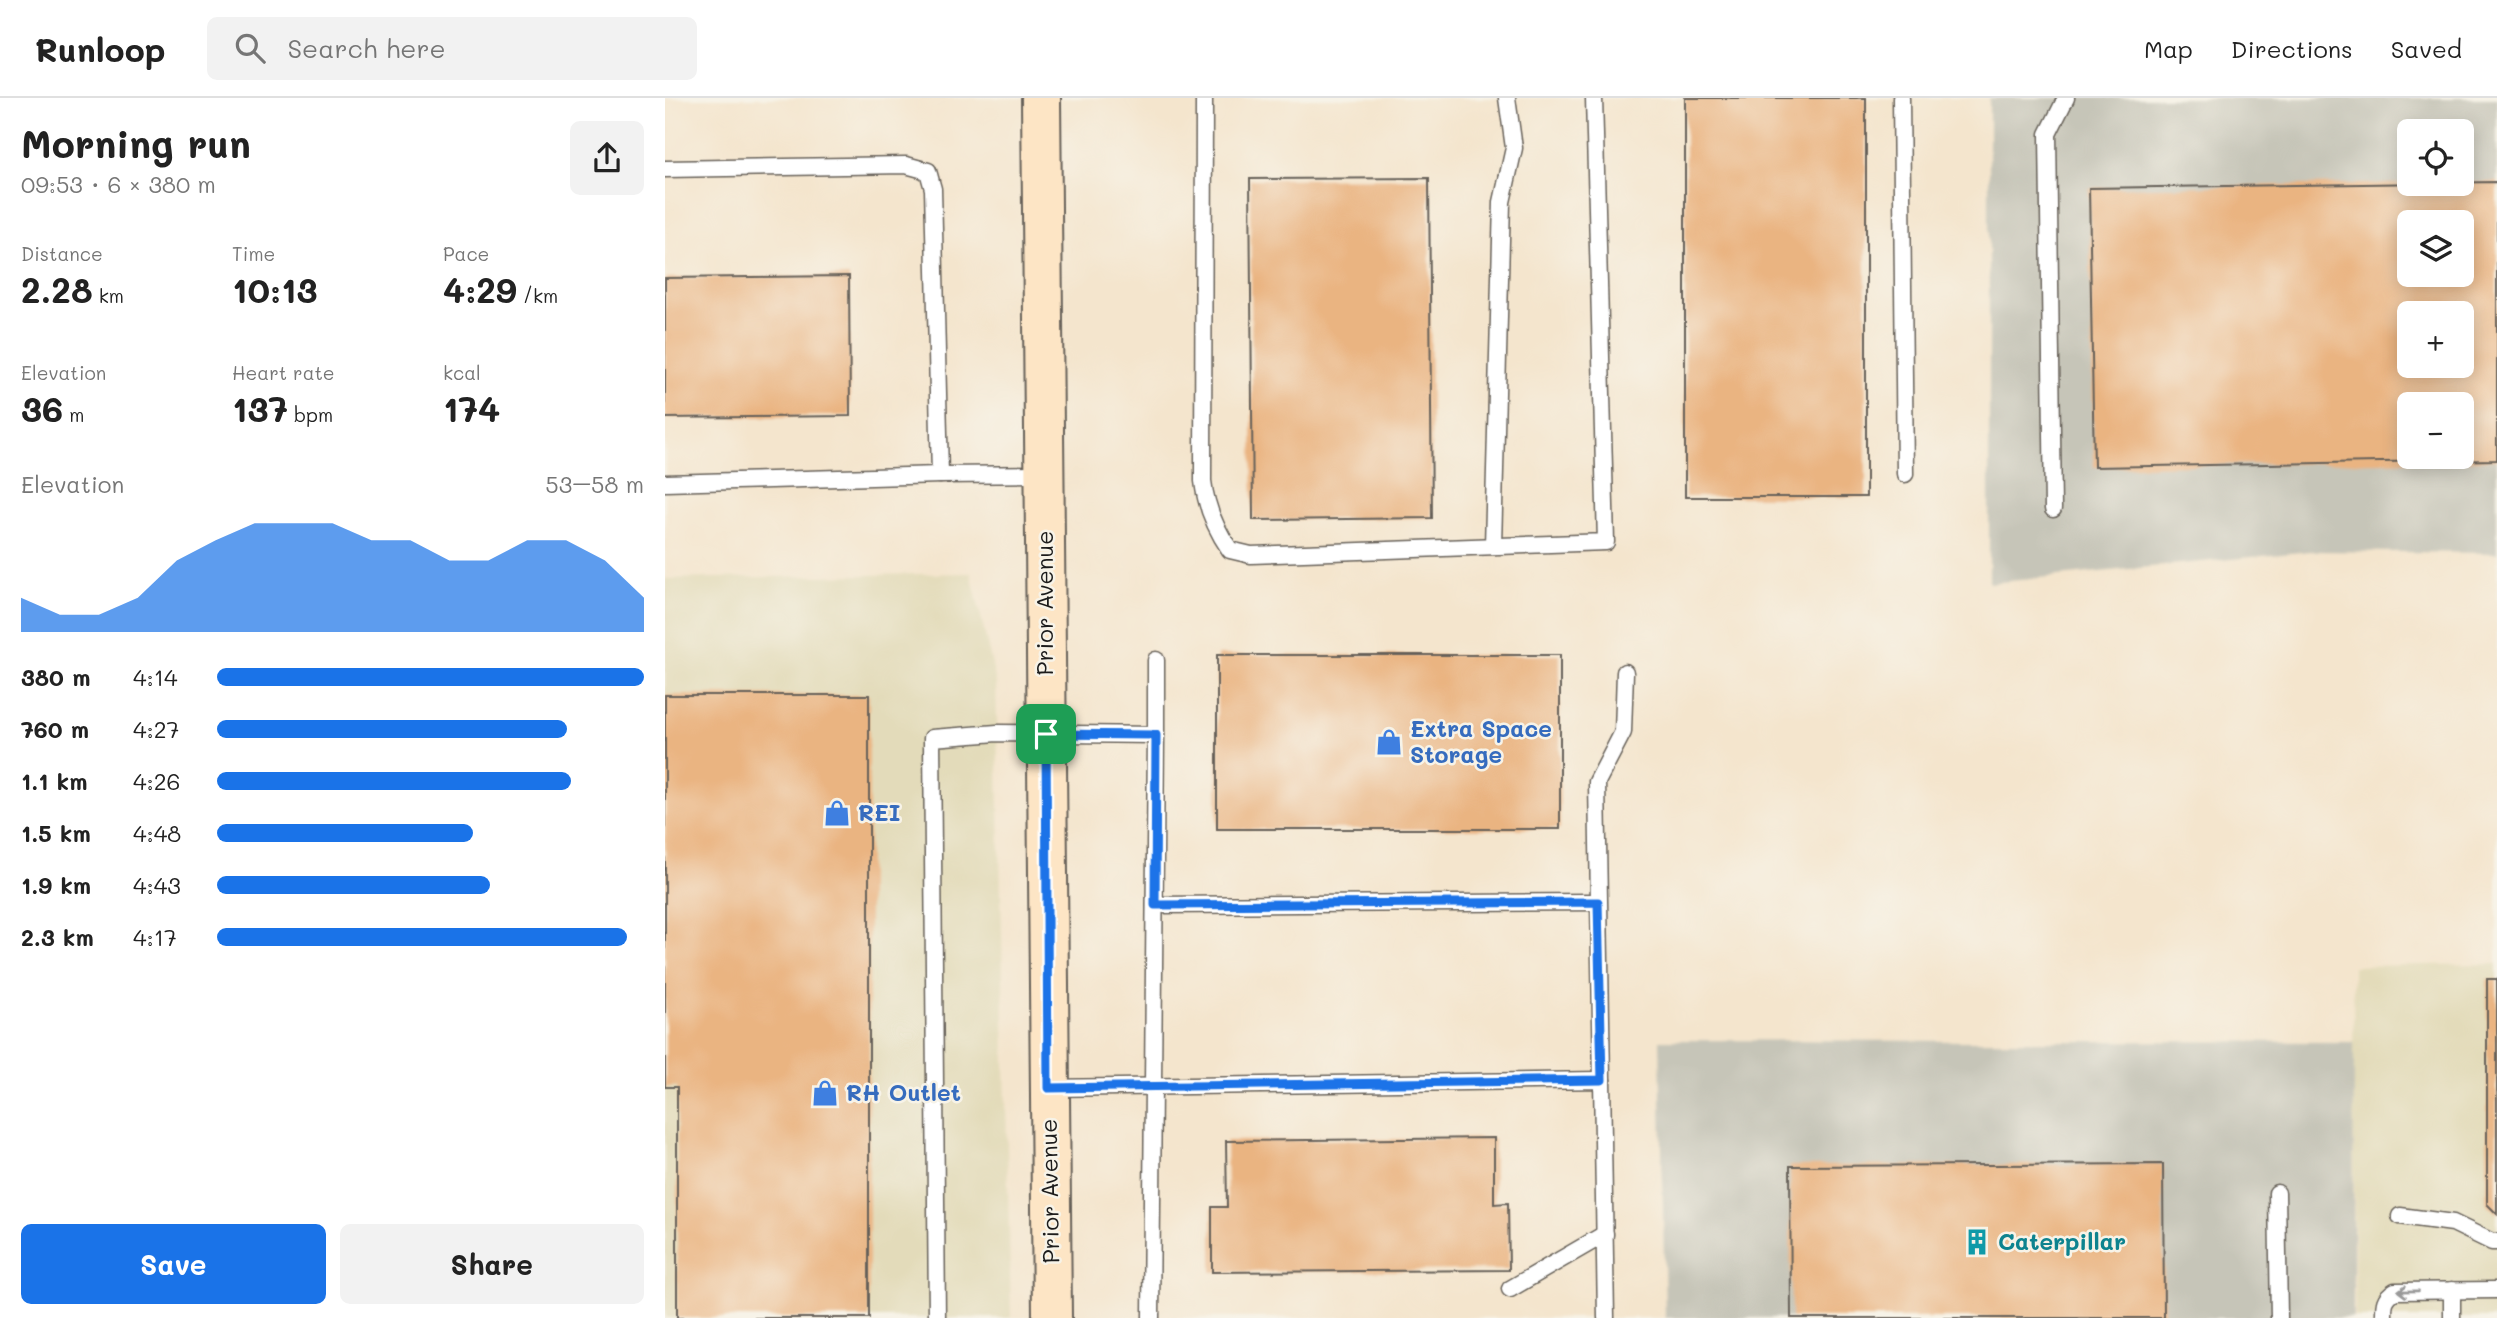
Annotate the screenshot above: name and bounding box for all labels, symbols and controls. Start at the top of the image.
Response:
search box [207,17,697,80]
text: Runloop [35,27,165,70]
icon: search [231,29,269,67]
text: Search here [287,31,446,65]
text: Map [2144,33,2193,64]
text: Directions [2231,33,2353,64]
text: Saved [2391,33,2462,64]
text: Morning run [21,118,251,168]
map controls [2397,119,2474,469]
button: locate [2397,119,2474,196]
button: share [570,121,644,195]
text: 09:53 · 6 × 380 m [21,169,216,199]
button: layers [2397,210,2474,287]
text: Distance [21,241,103,266]
text: Time [232,241,275,266]
text: Pace [443,241,489,266]
text: 2.28 [21,266,93,312]
text: 10:13 [232,266,318,312]
text: 4:29 [443,266,517,312]
text: km [93,283,124,308]
text: /km [517,283,558,308]
button: + [2397,301,2474,378]
text: Elevation [21,360,106,385]
text: Heart rate [232,360,335,385]
text: kcal [443,360,481,385]
text: 36 [21,385,63,431]
text: 137 [232,385,288,431]
text: 174 [443,385,500,431]
button: − [2397,392,2474,469]
text: m [63,402,84,427]
text: bpm [288,402,333,427]
text: Elevation [21,469,124,499]
text: 53–58 m [545,469,644,499]
street label: Prior Avenue [1029,531,1059,675]
text: 380 m [21,662,90,692]
text: 4:14 [133,662,177,692]
pin [1016,704,1076,764]
place label: Extra Space Storage [1410,713,1552,769]
text: 760 m [21,714,89,744]
text: 4:27 [133,714,179,744]
icon: arrive [1027,715,1065,753]
shop icon: Extra Space Storage [1374,727,1404,757]
text: 1.1 km [21,766,87,796]
text: 4:26 [133,766,180,796]
place label: REI [858,797,900,827]
shop icon: REI [822,798,852,828]
text: 1.5 km [21,818,91,848]
text: 4:48 [133,818,181,848]
text: 1.9 km [21,870,91,900]
text: 4:43 [133,870,181,900]
text: 2.3 km [21,922,94,952]
text: 4:17 [133,922,177,952]
place label: RH Outlet [846,1077,961,1107]
shop icon: RH Outlet [810,1078,840,1108]
street label: Prior Avenue [1033,1118,1065,1264]
button: Save [21,1224,326,1304]
button: Share [340,1224,644,1304]
place label: Caterpillar [1998,1226,2126,1256]
building icon: Caterpillar [1962,1227,1992,1257]
one-way arrow [2396,1284,2419,1298]

